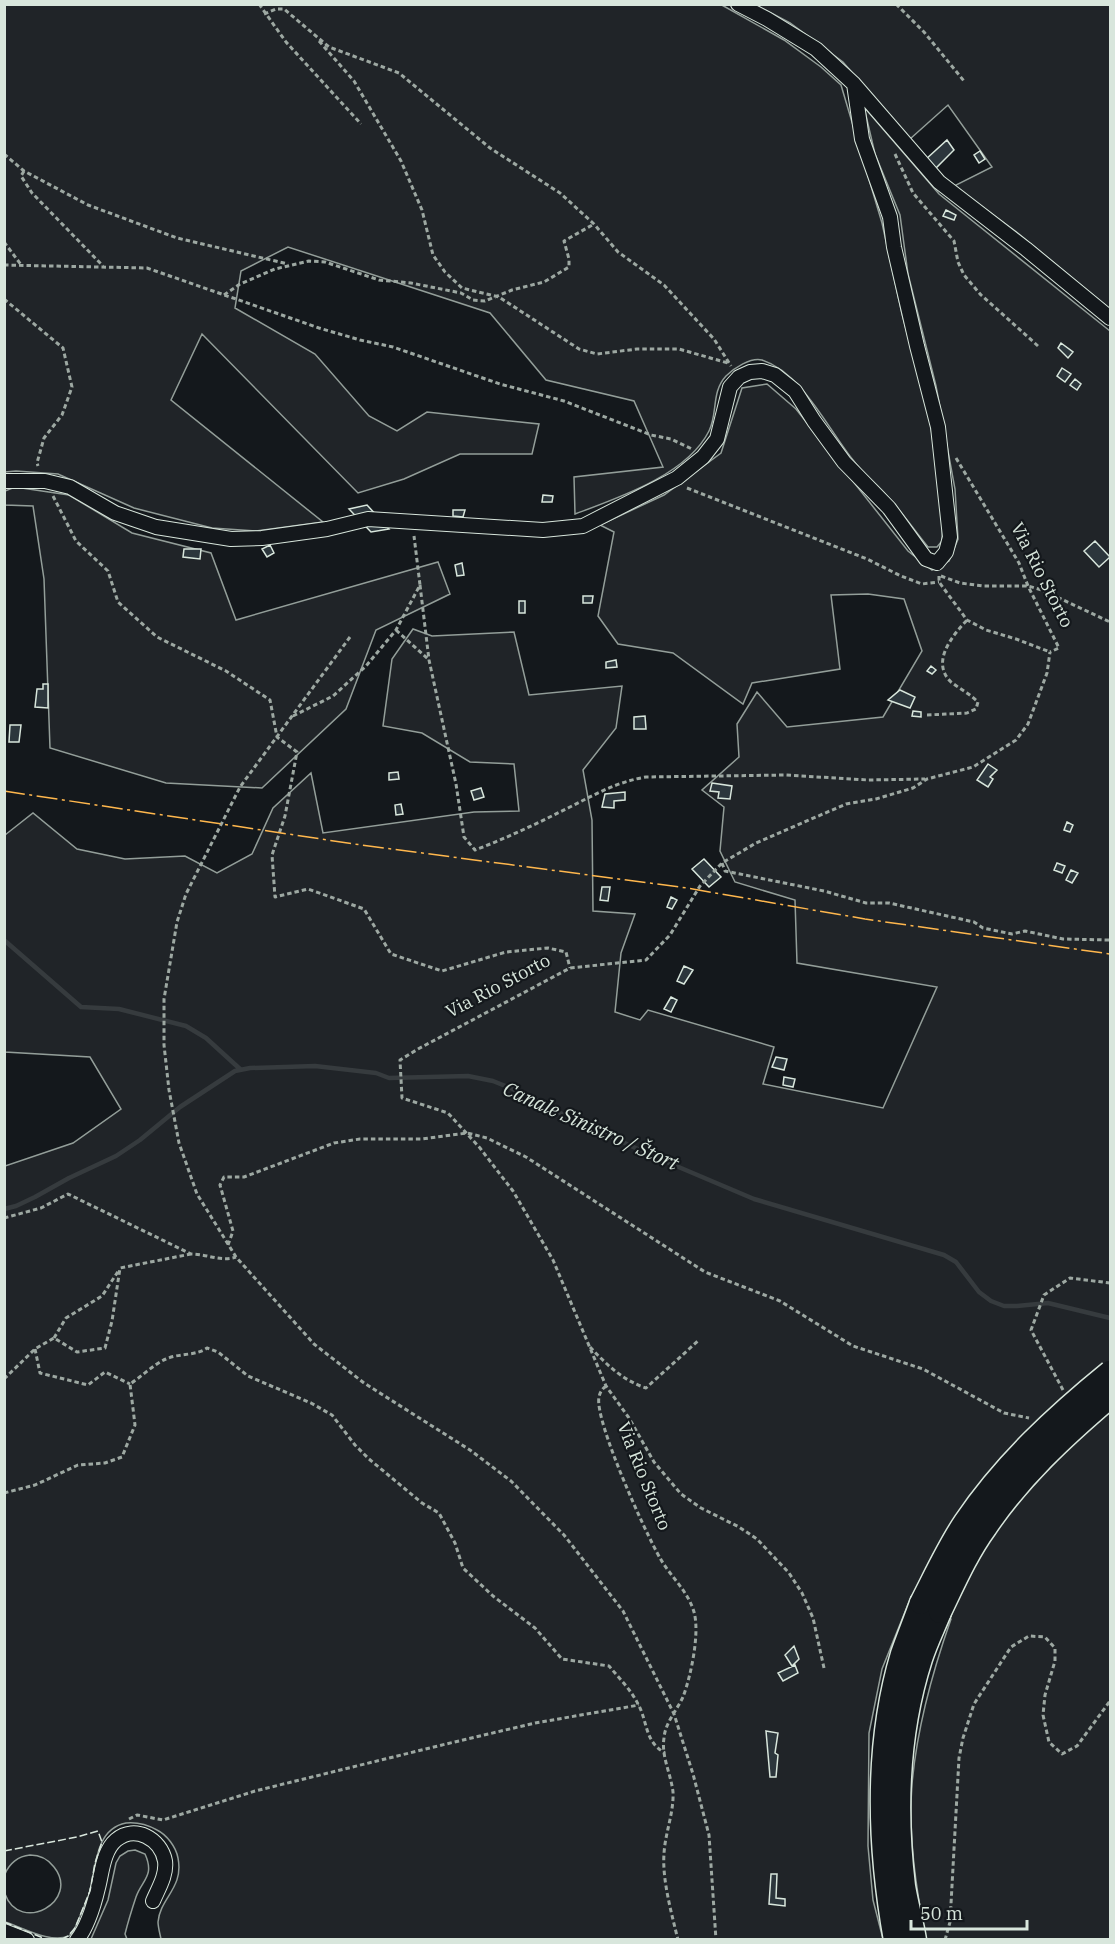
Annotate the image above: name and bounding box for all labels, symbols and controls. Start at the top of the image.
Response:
street label: Via Rio Storto [1006,518,1079,631]
street label: Via Rio Storto [442,948,554,1023]
water label: Canale Sinistro / Štort [499,1075,684,1177]
street label: Via Rio Storto [612,1418,677,1533]
scale bar [911,1893,1026,1931]
text: 50 m [920,1902,963,1925]

